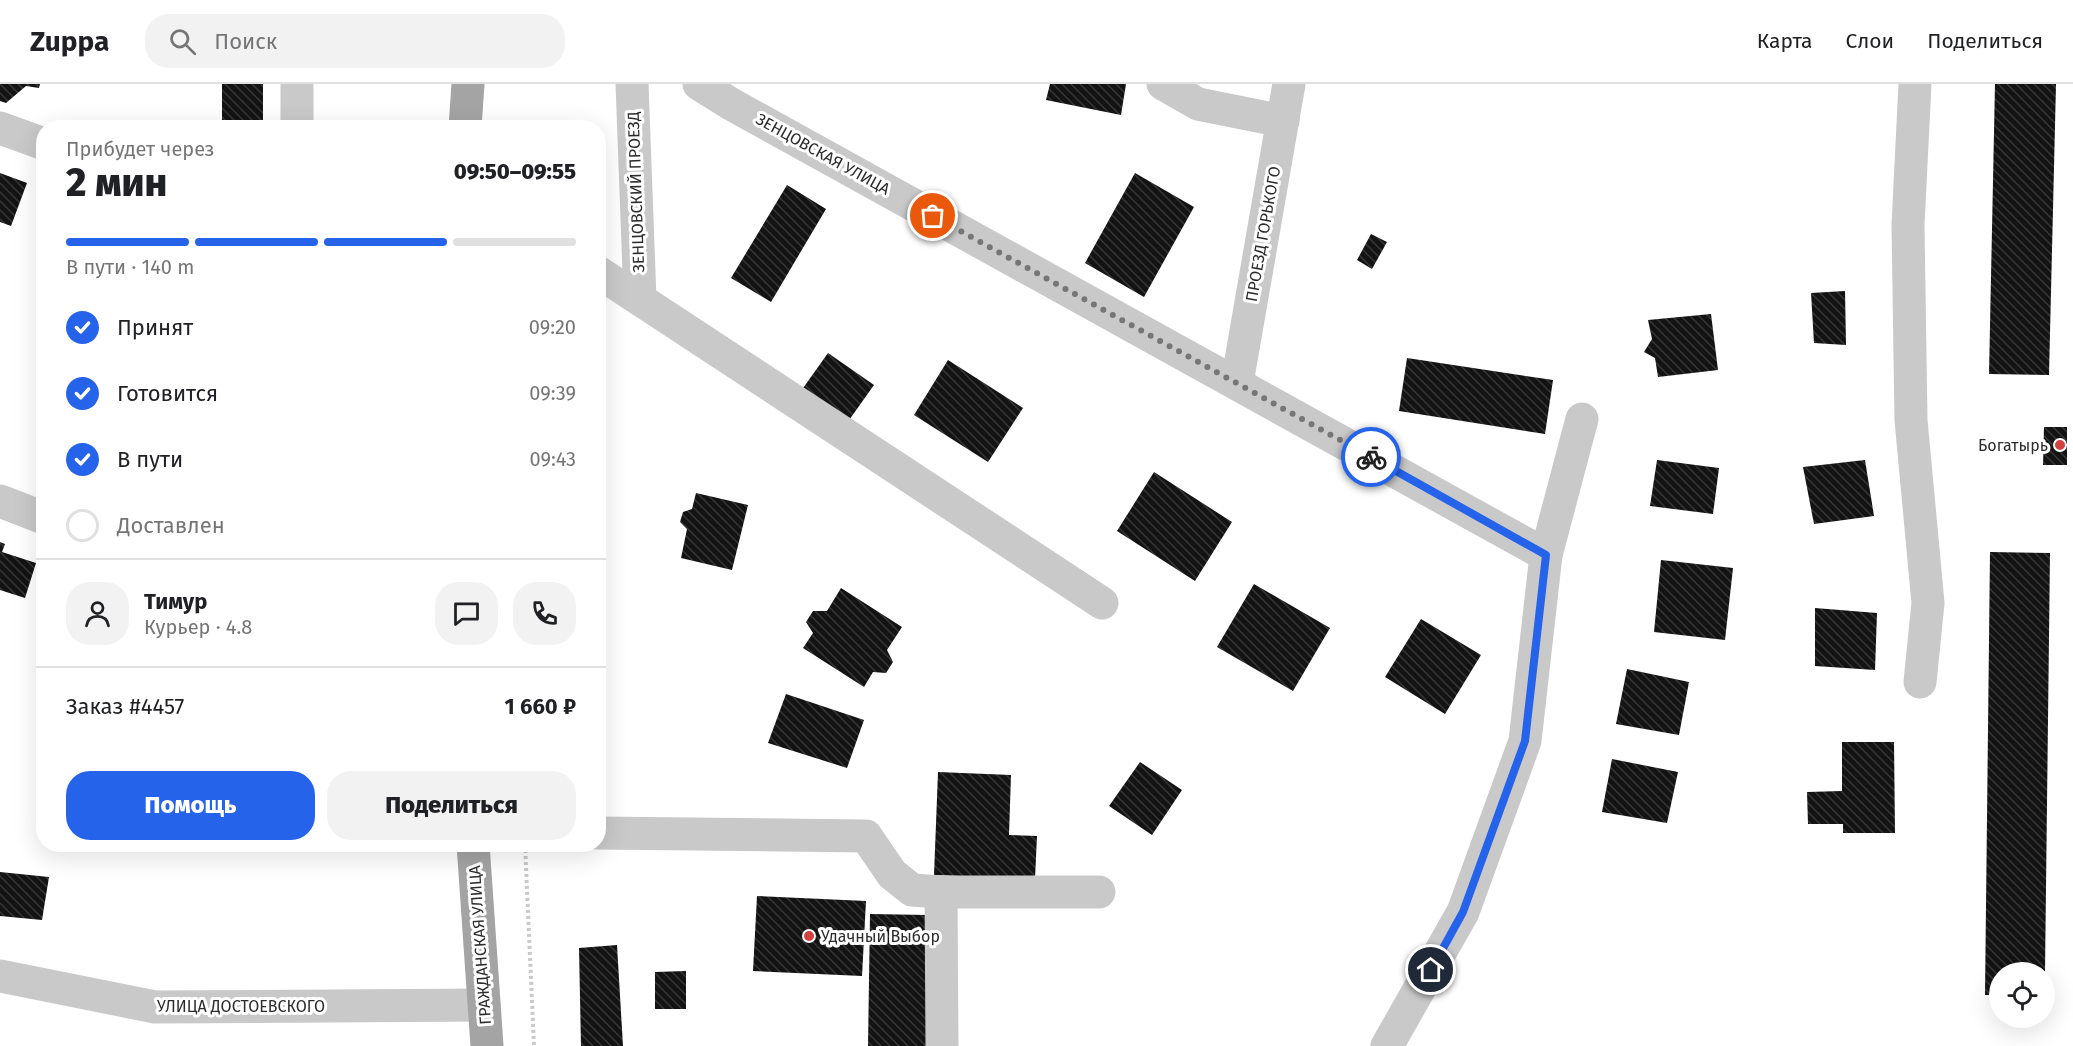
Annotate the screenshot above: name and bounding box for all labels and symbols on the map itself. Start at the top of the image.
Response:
street label: ЗЕНЦОВСКАЯ УЛИЦА [753,109,894,199]
street label: ЗЕНЦОВСКИЙ ПРОЕЗД [624,111,648,273]
street label: ПРОЕЗД ГОРЬКОГО [1242,165,1284,303]
pin [907,190,958,241]
courier [1341,427,1401,487]
place label: Богатырь [1978,436,2048,455]
marker: Богатырь [2053,438,2067,452]
street label: ГРАЖДАНСКАЯ УЛИЦА [465,864,495,1025]
place label: Удачный Выбор [821,927,940,946]
marker: Удачный Выбор [802,929,816,943]
pin [1405,944,1456,995]
street label: УЛИЦА ДОСТОЕВСКОГО [157,997,325,1016]

